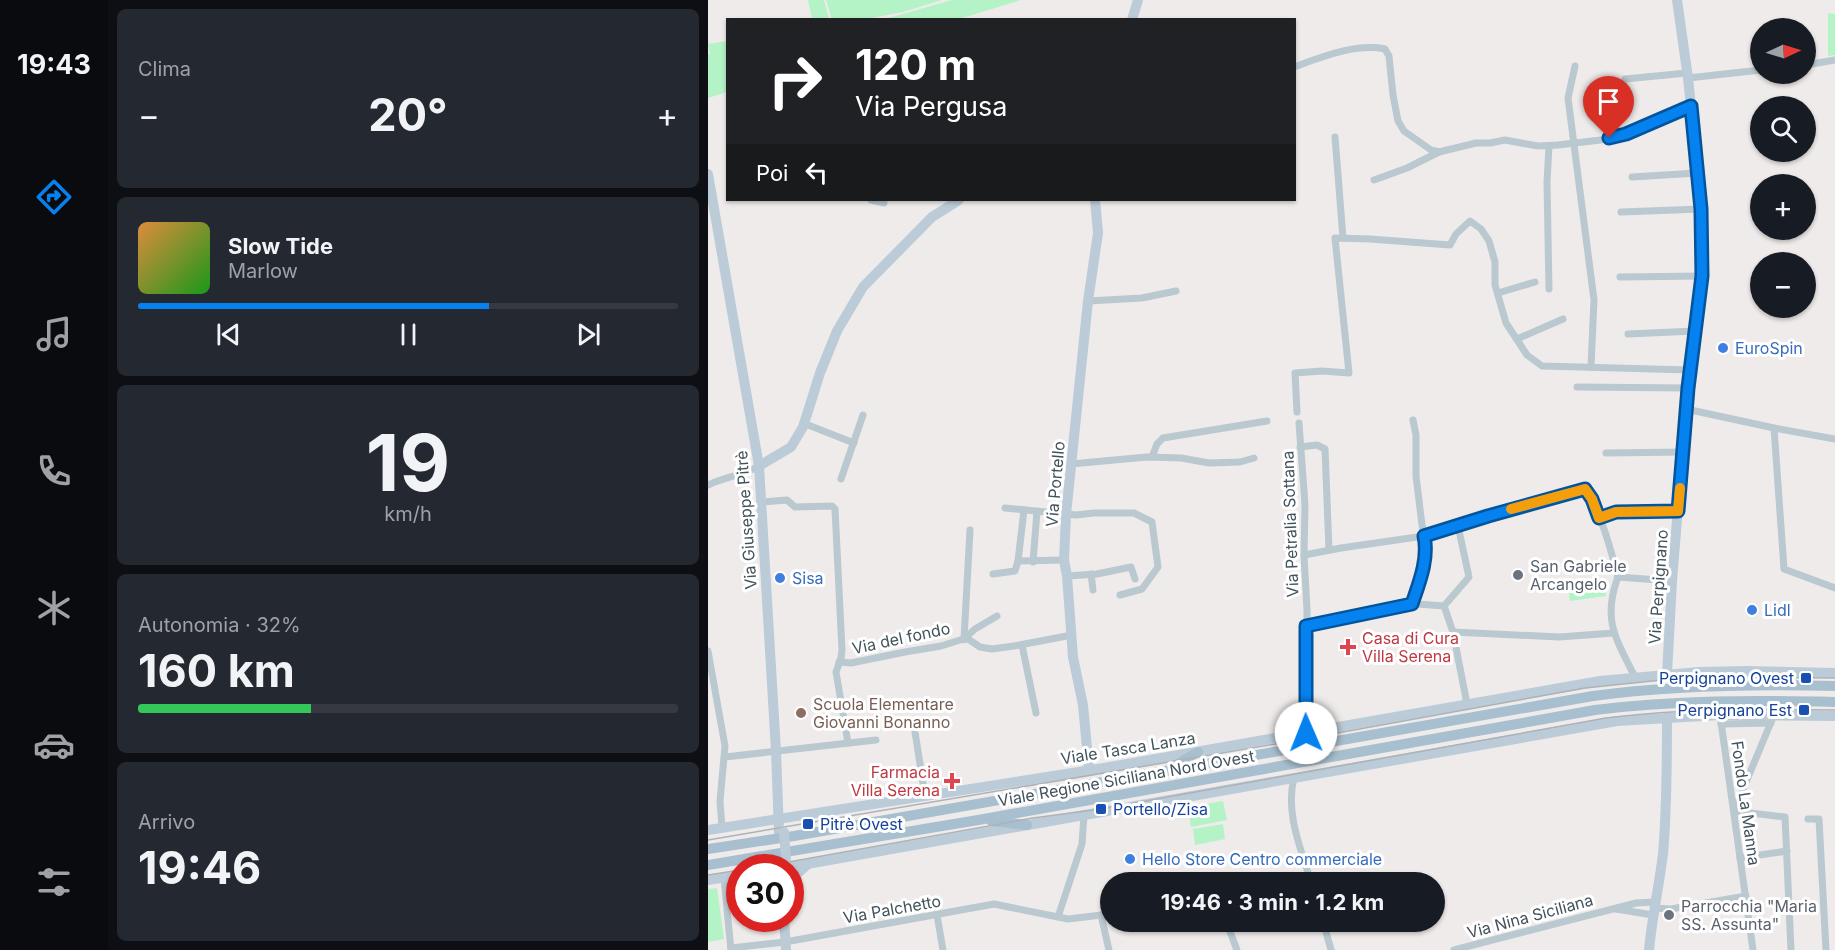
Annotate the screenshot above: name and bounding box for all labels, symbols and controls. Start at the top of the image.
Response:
north arrow [1750,18,1816,84]
map controls [1750,18,1816,318]
text: 120 m [855,39,976,90]
icon: right [756,42,834,120]
text: 19:43 [17,48,91,81]
text: Clima [138,57,191,81]
pin [1583,76,1634,138]
icon: arrive [1592,85,1625,118]
text: 20° [368,87,448,142]
text: Via Pergusa [855,90,1007,123]
text: − [138,95,160,135]
text: + [656,95,678,135]
button: search [1750,96,1816,162]
icon: left [800,156,833,189]
text: Poi [756,160,788,186]
button: + [1750,174,1816,240]
icon: directions [33,176,75,218]
text: Slow Tide [228,233,333,259]
button: − [1750,252,1816,318]
text: Marlow [228,259,298,283]
icon: music [33,313,75,355]
icon: previous [212,318,245,351]
icon: pause [392,318,425,351]
icon: next [572,318,605,351]
place label: EuroSpin [1735,338,1803,358]
marker: EuroSpin [1716,341,1730,355]
text: 19 [366,415,450,510]
street label: Via Portello [1041,440,1069,528]
icon: phone [33,450,75,492]
street label: Via Giuseppe Pitrè [731,450,761,590]
street label: Via Petralia Sottana [1277,450,1303,598]
text: km/h [384,502,432,526]
street label: Via Perpignano [1644,529,1672,645]
place label: San Gabriele Arcangelo [1530,556,1627,594]
place label: Sisa [792,568,824,588]
marker: San Gabriele Arcangelo [1511,568,1525,582]
marker: Sisa [773,571,787,585]
icon: climate [33,587,75,629]
place label: Lidl [1764,600,1791,620]
marker: Lidl [1745,603,1759,617]
text: Autonomia · 32% [138,613,301,637]
street label: Via del fondo [850,618,952,658]
place label: Casa di Cura Villa Serena [1362,628,1459,666]
marker: Casa di Cura Villa Serena [1339,638,1357,656]
text: 160 km [138,643,295,698]
place label: Perpignano Ovest [1659,668,1794,688]
marker: Perpignano Ovest [1799,671,1813,685]
place label: Scuola Elementare Giovanni Bonanno [813,694,954,732]
place label: Perpignano Est [1678,700,1792,720]
position arrow [1274,701,1338,765]
marker: Perpignano Est [1797,703,1811,717]
marker: Scuola Elementare Giovanni Bonanno [794,706,808,720]
icon: car [33,724,75,766]
street label: Viale Tasca Lanza [1059,727,1197,769]
street label: Fondo La Manna [1727,739,1765,867]
street label: Viale Regione Siciliana Nord Ovest [996,746,1256,810]
place label: Farmacia Villa Serena [851,762,940,800]
marker: Farmacia Villa Serena [945,774,959,788]
place label: Portello/Zisa [1113,799,1208,819]
marker: Portello/Zisa [1094,802,1108,816]
text: Arrivo [138,810,195,834]
place label: Pitrè Ovest [820,814,903,834]
marker: Pitrè Ovest [801,817,815,831]
text: 19:46 [138,840,261,895]
place label: Hello Store Centro commerciale [1142,849,1382,869]
marker: Hello Store Centro commerciale [1123,852,1137,866]
speed limit sign: 30 [726,854,804,932]
icon: filters [33,861,75,903]
text: 19:46 · 3 min · 1.2 km [1161,889,1384,915]
street label: Via Nina Siciliana [1465,890,1595,942]
street label: Via Palchetto [842,891,942,927]
place label: Parrocchia "Maria SS. Assunta" [1681,896,1817,934]
marker: Parrocchia "Maria SS. Assunta" [1662,908,1676,922]

